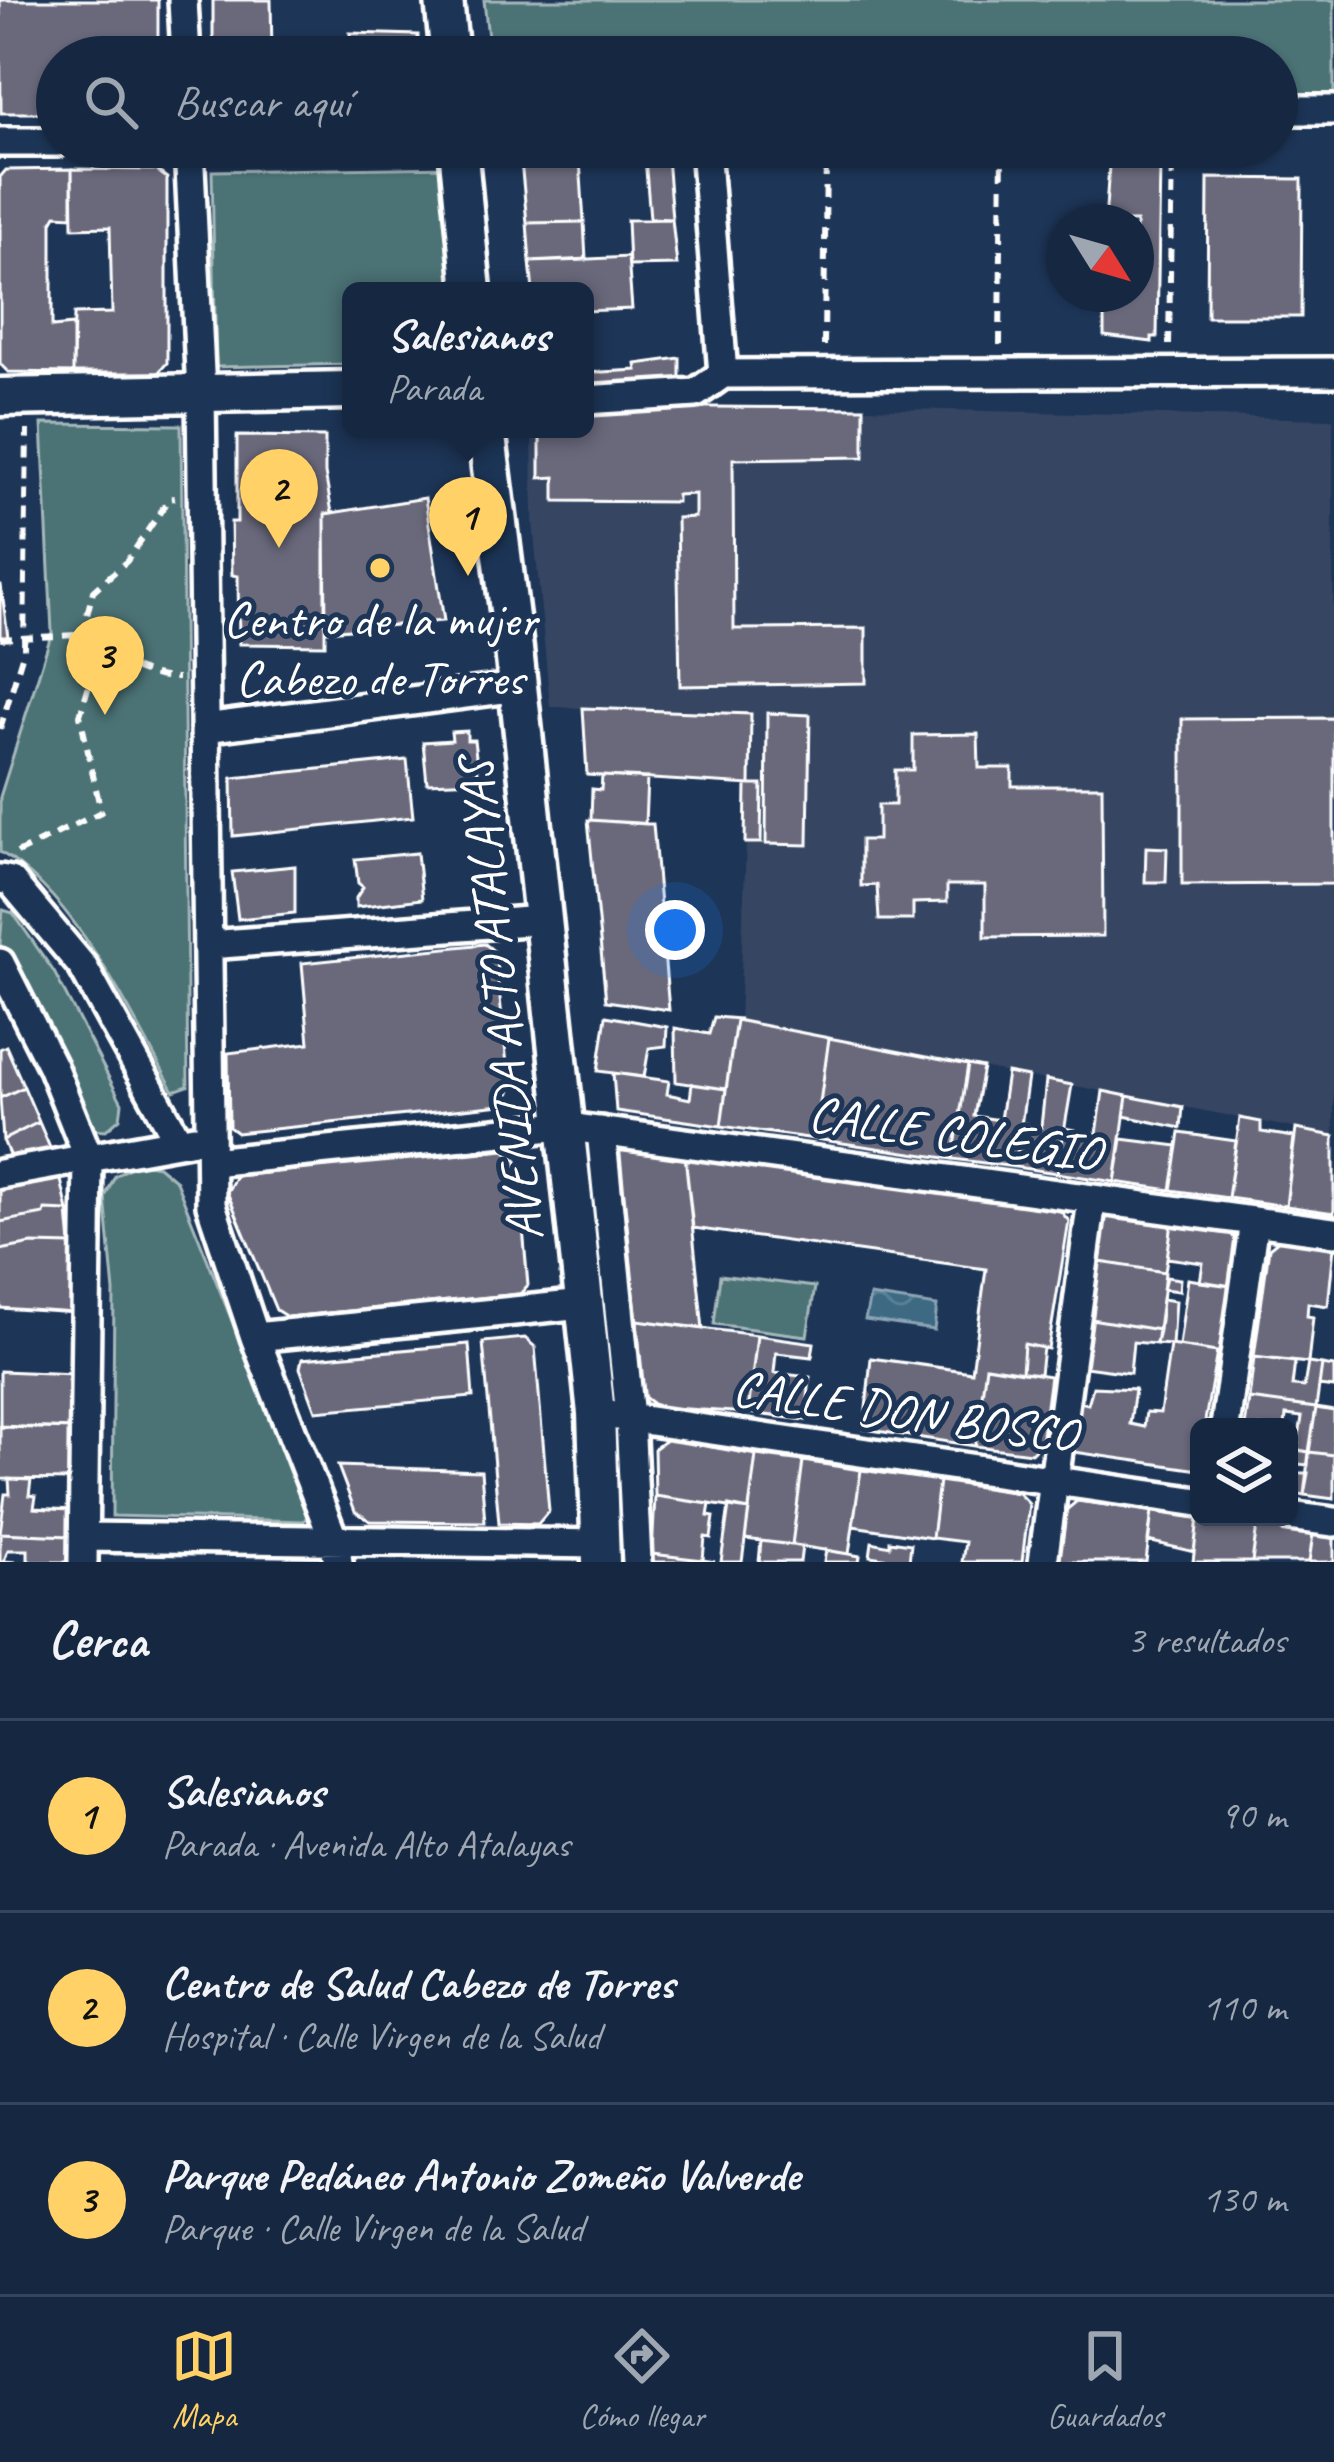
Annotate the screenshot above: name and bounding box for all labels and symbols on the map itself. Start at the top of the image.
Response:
north arrow [1046,204,1154,312]
pin: 2 [240,449,318,548]
pin: 1 [429,477,507,576]
marker: Centro de la mujer Cabezo de Torres [367,555,393,581]
place label: Centro de la mujer Cabezo de Torres [223,587,541,710]
pin: 3 [66,616,144,715]
street label: AVENIDA ALTO ATALAYAS [442,749,557,1244]
your location [645,900,705,960]
street label: CALLE COLEGIO [805,1081,1109,1186]
street label: CALLE DON BOSCO [729,1355,1085,1467]

